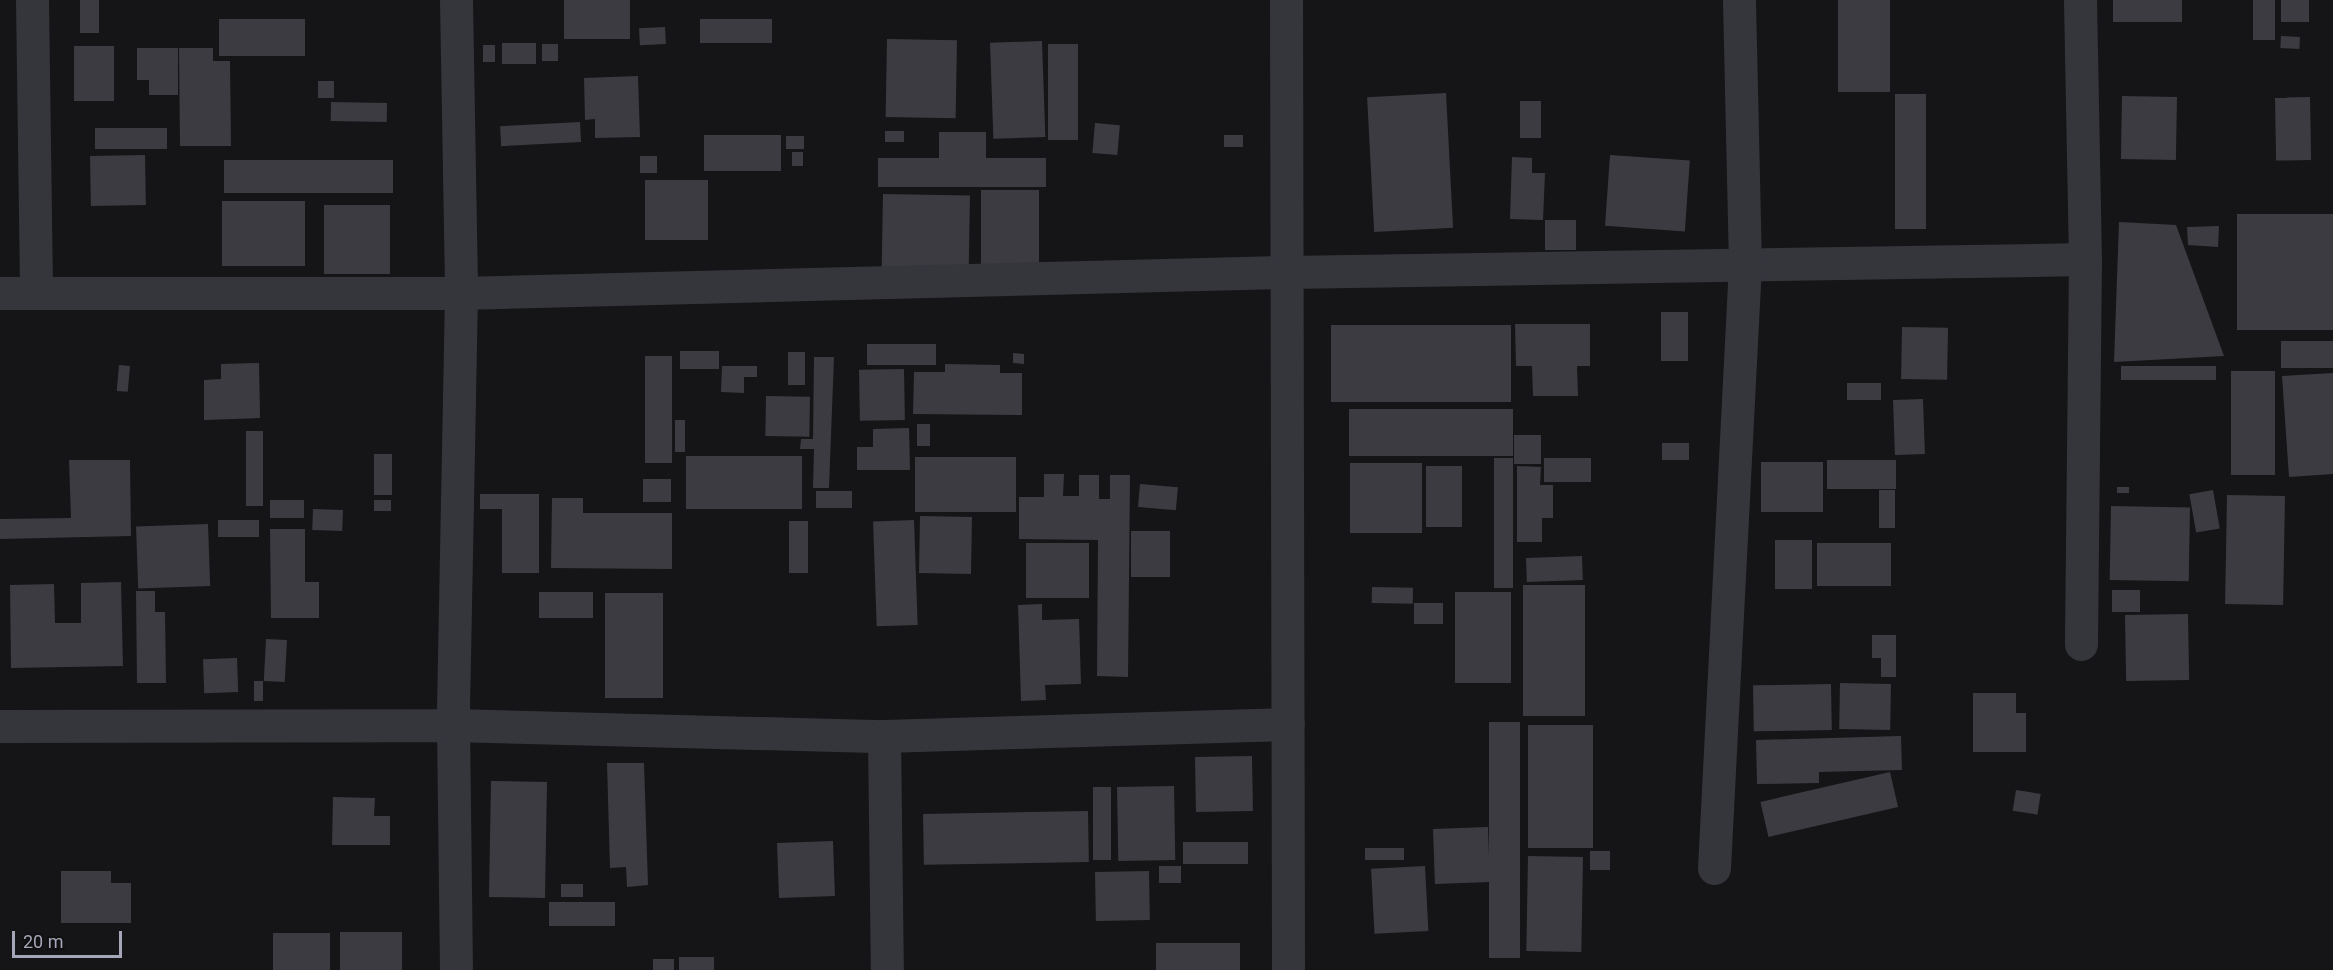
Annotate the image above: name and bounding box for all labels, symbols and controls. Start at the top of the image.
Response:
scale bar [15,919,124,957]
text: 20 m [23,931,63,952]

